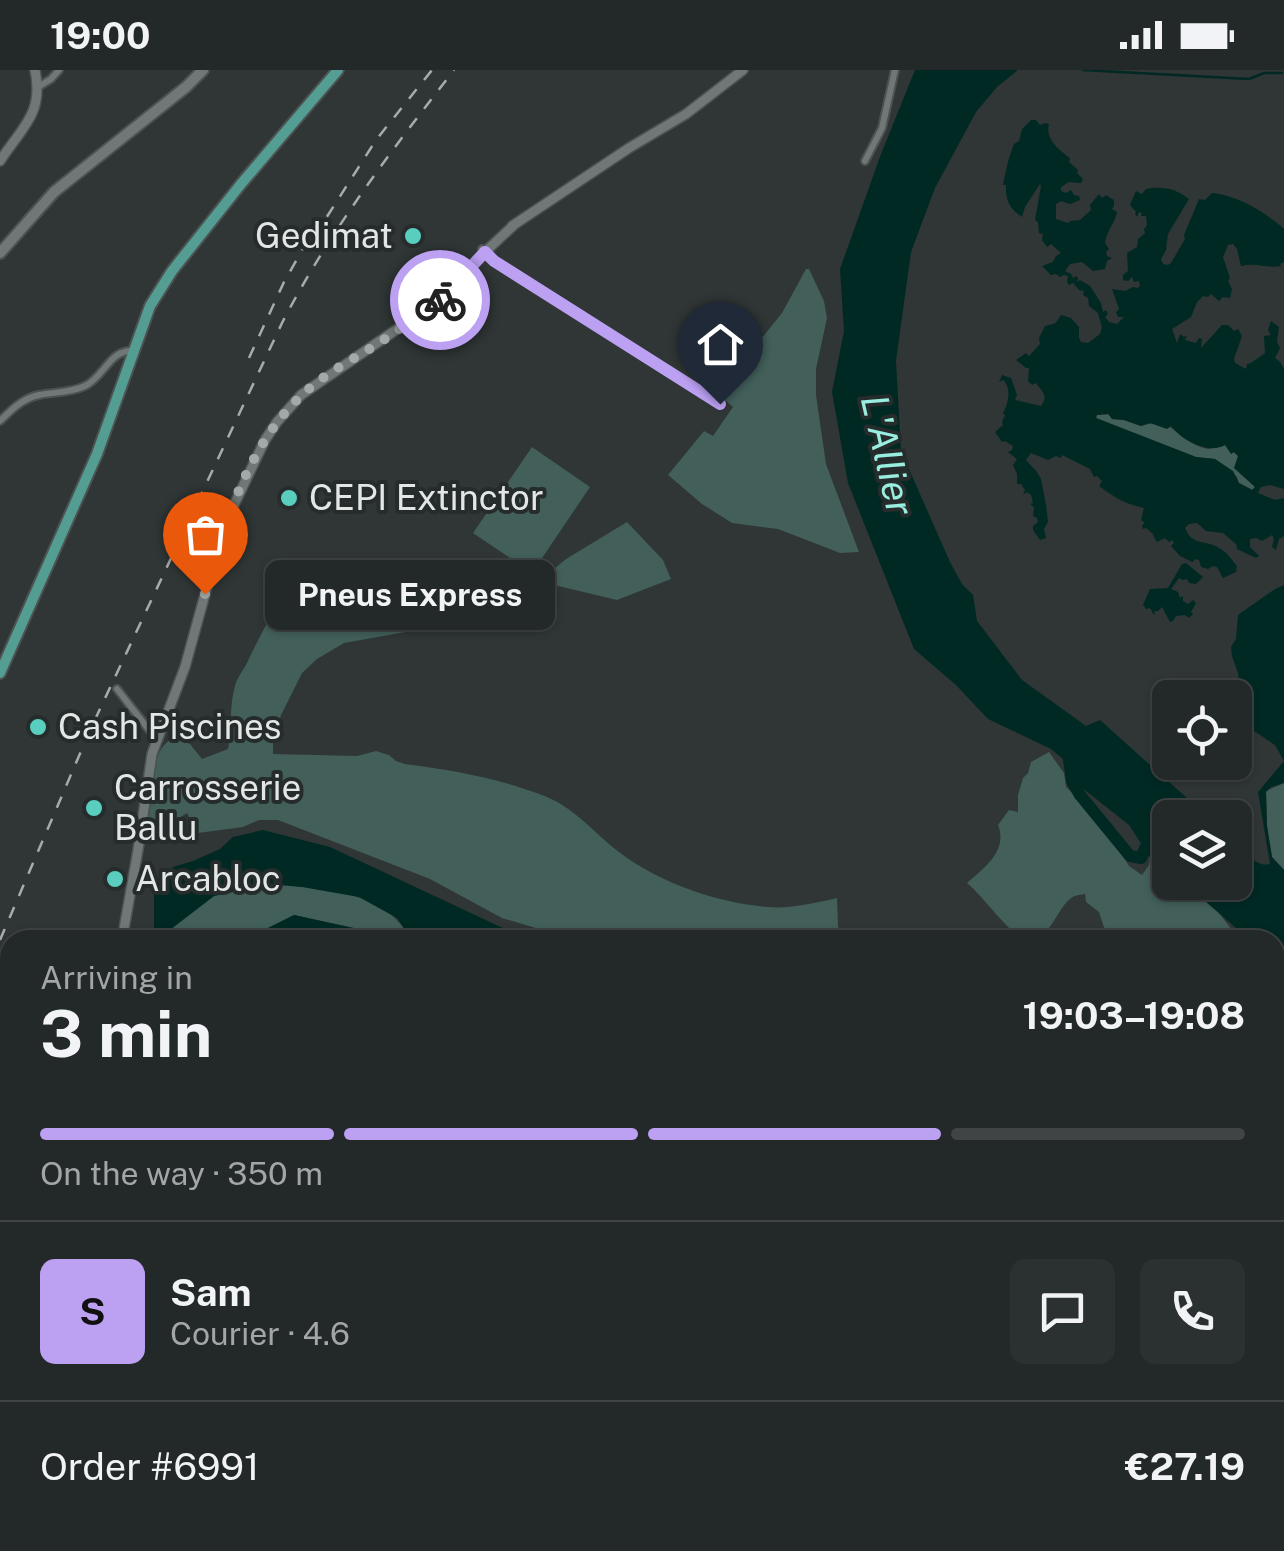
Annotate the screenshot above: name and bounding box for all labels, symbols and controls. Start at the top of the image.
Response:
text: 19:00 [50,13,150,58]
place label: Gedimat [255,215,393,256]
marker: Gedimat [402,225,424,247]
courier [390,250,490,350]
icon: bike [413,273,468,328]
pin [678,302,763,405]
icon: home [693,317,748,372]
water label: L'Allier [852,390,923,520]
place label: CEPI Extinctor [309,477,544,518]
marker: CEPI Extinctor [278,487,300,509]
pin [163,492,248,595]
icon: bag [178,507,233,562]
callout: Pneus Express [265,559,555,629]
text: Pneus Express [298,576,522,613]
map controls [1152,680,1252,900]
button: locate [1152,680,1252,780]
place label: Cash Piscines [58,706,281,747]
marker: Cash Piscines [27,716,49,738]
place label: Carrosserie Ballu [114,767,301,848]
marker: Carrosserie Ballu [83,797,105,819]
button: layers [1152,800,1252,900]
place label: Arcabloc [135,858,281,899]
marker: Arcabloc [104,868,126,890]
text: Arriving in [40,959,193,996]
text: 19:03–19:08 [1022,993,1245,1038]
text: 3 min [40,995,212,1072]
text: On the way · 350 m [40,1155,323,1192]
button: chat [1010,1259,1115,1364]
button: phone [1140,1259,1245,1364]
text: Sam [170,1270,252,1315]
text: S [79,1289,106,1334]
text: Courier · 4.6 [170,1315,350,1352]
text: Order #6991 [40,1444,259,1489]
text: €27.19 [1125,1444,1245,1489]

